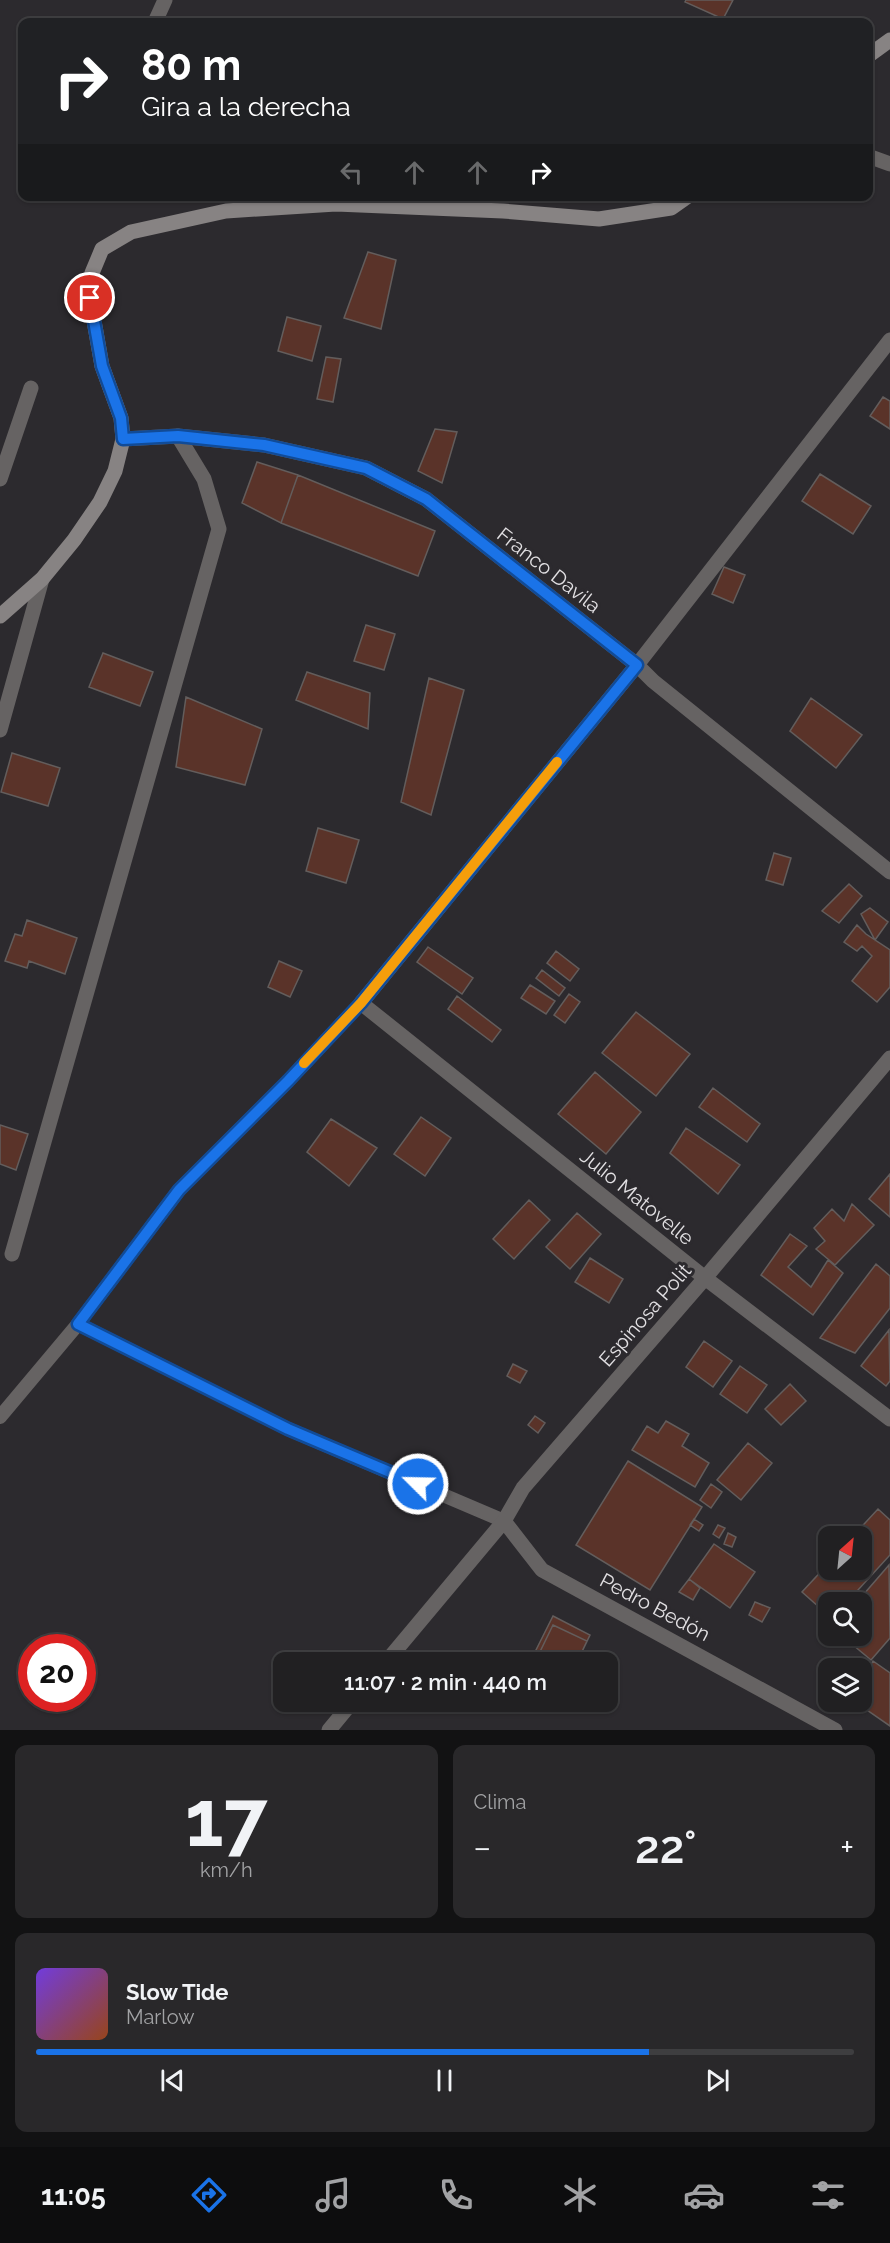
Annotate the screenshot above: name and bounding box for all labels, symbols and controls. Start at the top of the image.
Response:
text: 80 m [141,41,241,90]
icon: right [42,42,120,120]
text: Gira a la derecha [141,91,351,122]
icon: left [335,156,368,189]
icon: ahead [398,156,431,189]
icon: ahead [461,156,494,189]
icon: right [524,156,557,189]
pin [64,272,115,323]
icon: arrive [73,281,106,314]
street label: Franco Davila [493,522,605,618]
street label: Julio Matovelle [575,1144,699,1250]
street label: Espinosa Polit [594,1258,696,1371]
position arrow [386,1452,450,1516]
north arrow [818,1526,872,1580]
map controls [818,1526,872,1712]
street label: Pedro Bedón [596,1568,714,1646]
button: search [818,1592,872,1646]
speed limit sign: 20 [18,1634,96,1712]
button: layers [818,1658,872,1712]
text: 11:07 · 2 min · 440 m [344,1669,547,1695]
text: 17 [185,1773,267,1864]
text: Clima [474,1790,526,1814]
text: 22° [635,1821,697,1874]
text: − [474,1828,491,1867]
text: + [840,1828,854,1867]
text: km/h [200,1858,253,1882]
text: Slow Tide [126,1979,228,2005]
text: Marlow [126,2005,195,2029]
icon: previous [156,2064,189,2097]
icon: pause [428,2064,461,2097]
icon: next [701,2064,734,2097]
icon: directions [188,2174,230,2216]
icon: music [312,2174,354,2216]
icon: phone [435,2174,477,2216]
icon: climate [559,2174,601,2216]
icon: car [683,2174,725,2216]
icon: filters [807,2174,849,2216]
text: 11:05 [41,2180,106,2211]

